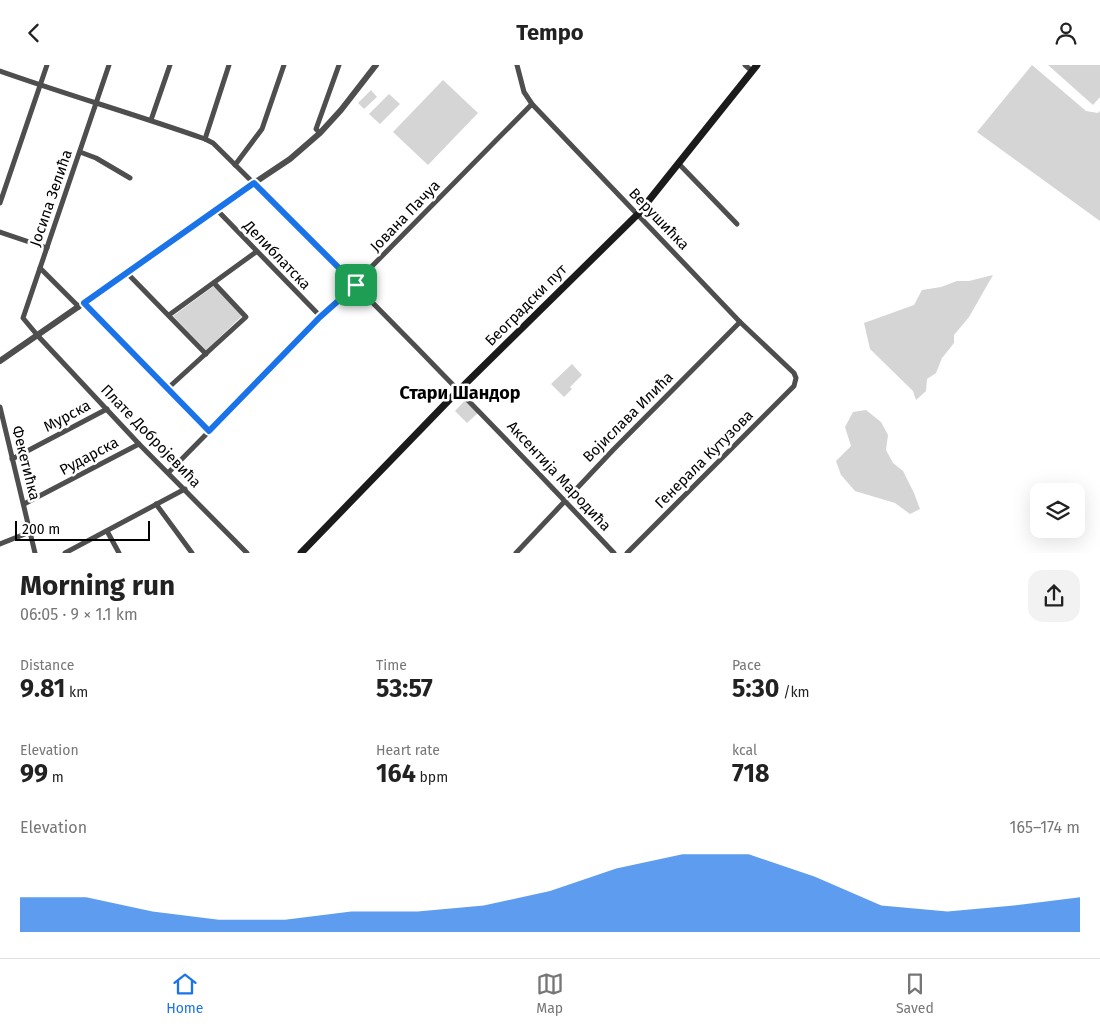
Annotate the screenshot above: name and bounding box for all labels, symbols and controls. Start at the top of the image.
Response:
icon: back [20,19,48,47]
text: Tempo [516,19,584,46]
icon: person [1052,19,1080,47]
street label: Јосипа Зелића [26,147,76,249]
street label: Јована Пачуа [366,176,444,256]
street label: Верушићка [625,184,693,254]
street label: Делиблатска [239,216,314,293]
street label: Београдски пут [481,260,571,350]
pin [335,264,377,306]
icon: arrive [342,271,370,299]
street label: Војислава Илића [579,368,677,466]
street label: Плате Добројевића [97,381,205,491]
district label: Стари Шандор [400,382,521,404]
street label: Мурска [40,396,94,436]
street label: Генерала Кутузова [651,406,757,512]
street label: Аксентија Мародића [503,417,615,535]
street label: Фекетићка [8,424,44,502]
street label: Рударска [56,433,122,479]
map controls [1030,483,1085,538]
button: layers [1030,483,1085,538]
scale bar [15,518,150,541]
text: 200 m [22,521,60,538]
text: Morning run [20,569,175,602]
button: share [1028,570,1080,622]
text: 06:05 · 9 × 1.1 km [20,605,138,624]
text: Distance [20,657,74,674]
text: Time [376,657,407,674]
text: Pace [732,657,761,674]
text: 9.81 [20,674,65,704]
text: 53:57 [376,674,433,704]
text: 5:30 [732,674,779,704]
text: km [65,684,88,701]
text: /km [779,684,810,701]
text: Elevation [20,742,79,759]
text: Heart rate [376,742,440,759]
text: kcal [732,742,757,759]
text: 99 [20,759,48,789]
text: 164 [376,759,416,789]
text: 718 [732,759,770,789]
text: m [48,769,64,786]
text: bpm [416,769,448,786]
text: Elevation [20,818,87,837]
text: 165–174 m [1010,818,1080,837]
tab: Home [166,970,203,1017]
tab: Map [536,970,564,1017]
tab: Saved [896,970,934,1017]

